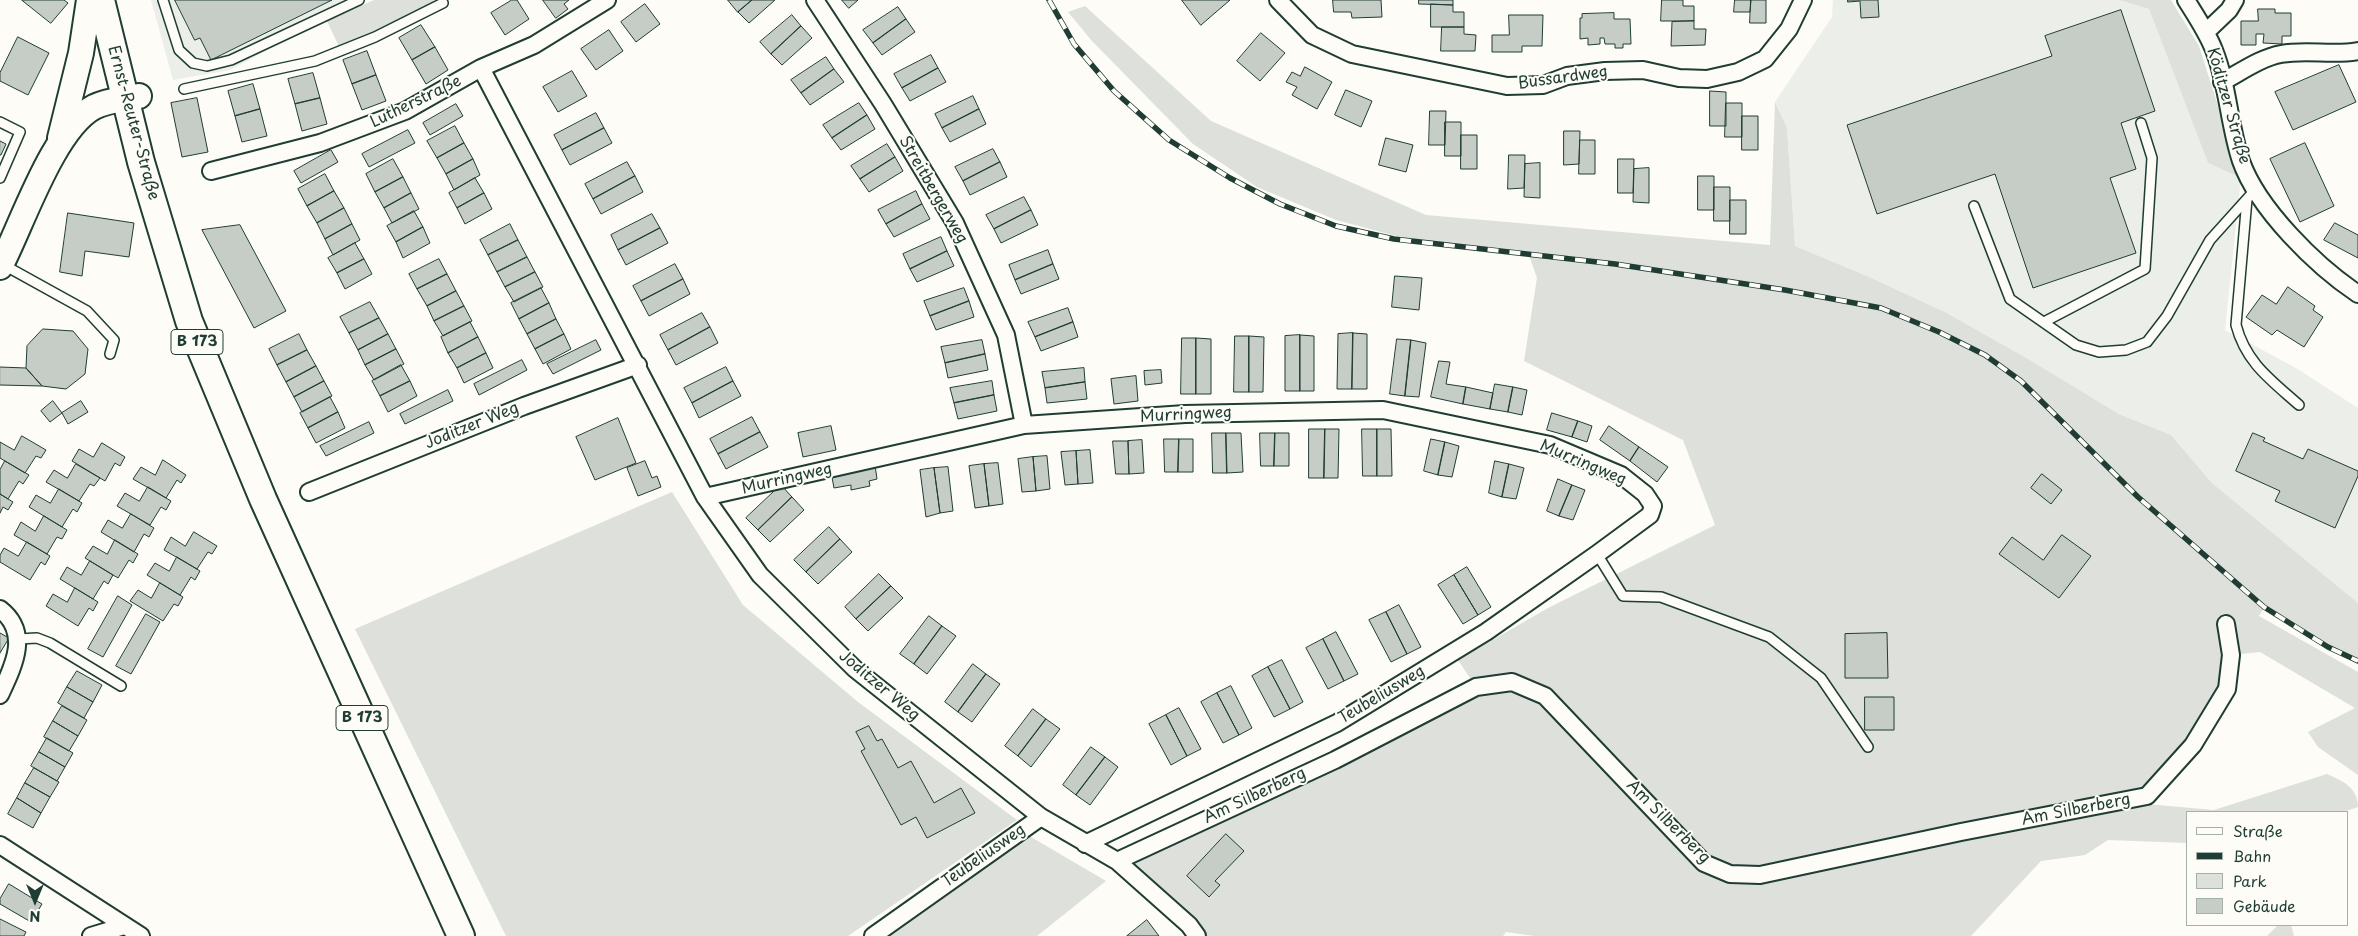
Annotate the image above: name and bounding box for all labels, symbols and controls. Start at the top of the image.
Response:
street label: Ernst-Reuter-Straße [103,44,163,202]
street label: Köditzer Straße [2202,46,2254,166]
street label: Bussardweg [1517,62,1609,94]
street label: Lutherstraße [367,72,465,132]
street label: Streitbergerweg [894,133,972,247]
road number: B 173 [171,330,223,354]
street label: Joditzer Weg [422,398,522,454]
street label: Murringweg [1139,403,1233,427]
street label: Murringweg [1537,436,1629,490]
street label: Murringweg [740,459,834,499]
street label: Joditzer Weg [835,647,923,725]
street label: Teubeliusweg [1335,662,1429,728]
road number: B 173 [336,706,388,730]
street label: Am Silberberg [1201,764,1309,828]
street label: Am Silberberg [1622,776,1714,868]
street label: Am Silberberg [2020,790,2132,830]
legend [2186,811,2348,926]
text: Straße [2233,819,2283,842]
street label: Teubeliusweg [939,820,1029,892]
text: Bahn [2233,844,2271,867]
text: Park [2233,869,2267,892]
north arrow [10,876,60,926]
text: Gebäude [2233,894,2295,917]
text: N [29,906,41,927]

